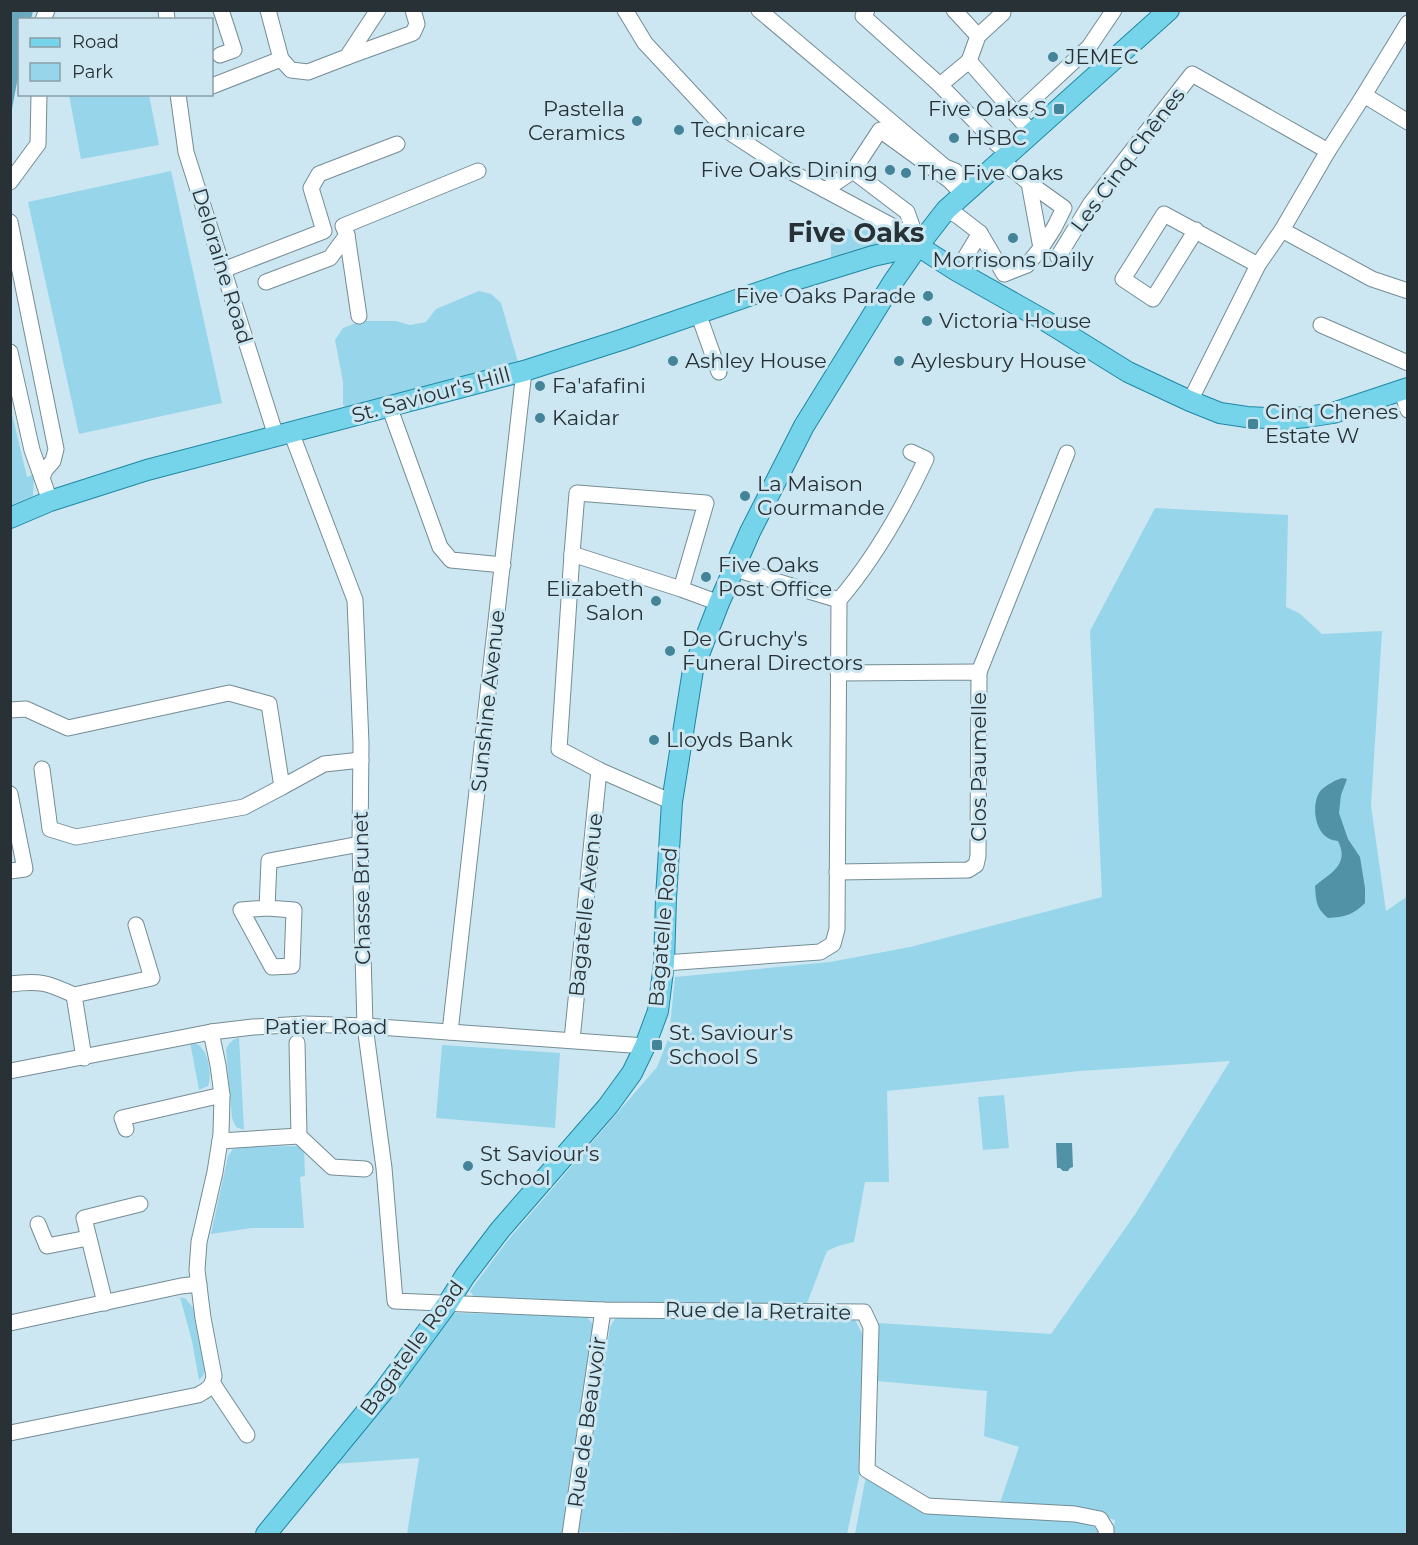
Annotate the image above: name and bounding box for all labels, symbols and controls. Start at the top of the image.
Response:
legend [18,18,213,96]
text: Road [72,31,119,53]
place label: JEMEC [1064,44,1139,69]
marker: JEMEC [1046,50,1060,64]
text: Park [72,61,113,83]
street label: Les Cinq Chênes [1065,83,1190,237]
place label: Pastella Ceramics [528,96,625,145]
place label: Five Oaks S [928,96,1047,121]
marker: Five Oaks S [1052,102,1066,116]
marker: Pastella Ceramics [630,114,644,128]
place label: Technicare [691,117,805,142]
marker: Technicare [672,123,686,137]
place label: HSBC [966,125,1027,150]
marker: HSBC [947,131,961,145]
place label: Five Oaks Dining [700,157,878,182]
place label: The Five Oaks [918,160,1063,185]
marker: Five Oaks Dining [883,163,897,177]
marker: The Five Oaks [899,166,913,180]
street label: Deloraine Road [187,185,258,347]
district label: Five Oaks [788,216,924,249]
marker: Morrisons Daily [1006,231,1020,245]
place label: Morrisons Daily [932,247,1094,272]
place label: Five Oaks Parade [736,283,916,308]
marker: Five Oaks Parade [921,289,935,303]
place label: Victoria House [939,308,1091,333]
marker: Victoria House [920,314,934,328]
place label: Ashley House [685,348,827,373]
place label: Aylesbury House [911,348,1086,373]
marker: Ashley House [666,354,680,368]
marker: Aylesbury House [892,354,906,368]
street label: St. Saviour's Hill [349,361,513,428]
place label: Fa'afafini [552,373,646,398]
marker: Fa'afafini [533,379,547,393]
place label: Cinq Chenes Estate W [1265,399,1398,448]
place label: Kaidar [552,405,620,430]
marker: Kaidar [533,411,547,425]
marker: Cinq Chenes Estate W [1246,417,1260,431]
place label: La Maison Gourmande [757,471,885,520]
marker: La Maison Gourmande [738,489,752,503]
place label: Five Oaks Post Office [718,552,832,601]
marker: Five Oaks Post Office [699,570,713,584]
place label: Elizabeth Salon [546,576,644,625]
marker: Elizabeth Salon [649,594,663,608]
street label: Sunshine Avenue [466,609,509,793]
place label: De Gruchy's Funeral Directors [682,626,863,675]
marker: De Gruchy's Funeral Directors [663,644,677,658]
street label: Clos Paumelle [966,692,991,842]
place label: Lloyds Bank [666,727,793,752]
marker: Lloyds Bank [647,733,661,747]
street label: Chasse Brunet [348,811,375,965]
street label: Bagatelle Avenue [563,812,608,998]
street label: Bagatelle Road [643,846,682,1008]
street label: Patier Road [265,1014,387,1039]
place label: St. Saviour's School S [669,1020,793,1069]
marker: St. Saviour's School S [650,1038,664,1052]
place label: St Saviour's School [480,1141,599,1190]
marker: St Saviour's School [461,1159,475,1173]
street label: Bagatelle Road [354,1276,469,1420]
street label: Rue de la Retraite [665,1296,851,1325]
street label: Rue de Beauvoir [562,1335,611,1509]

